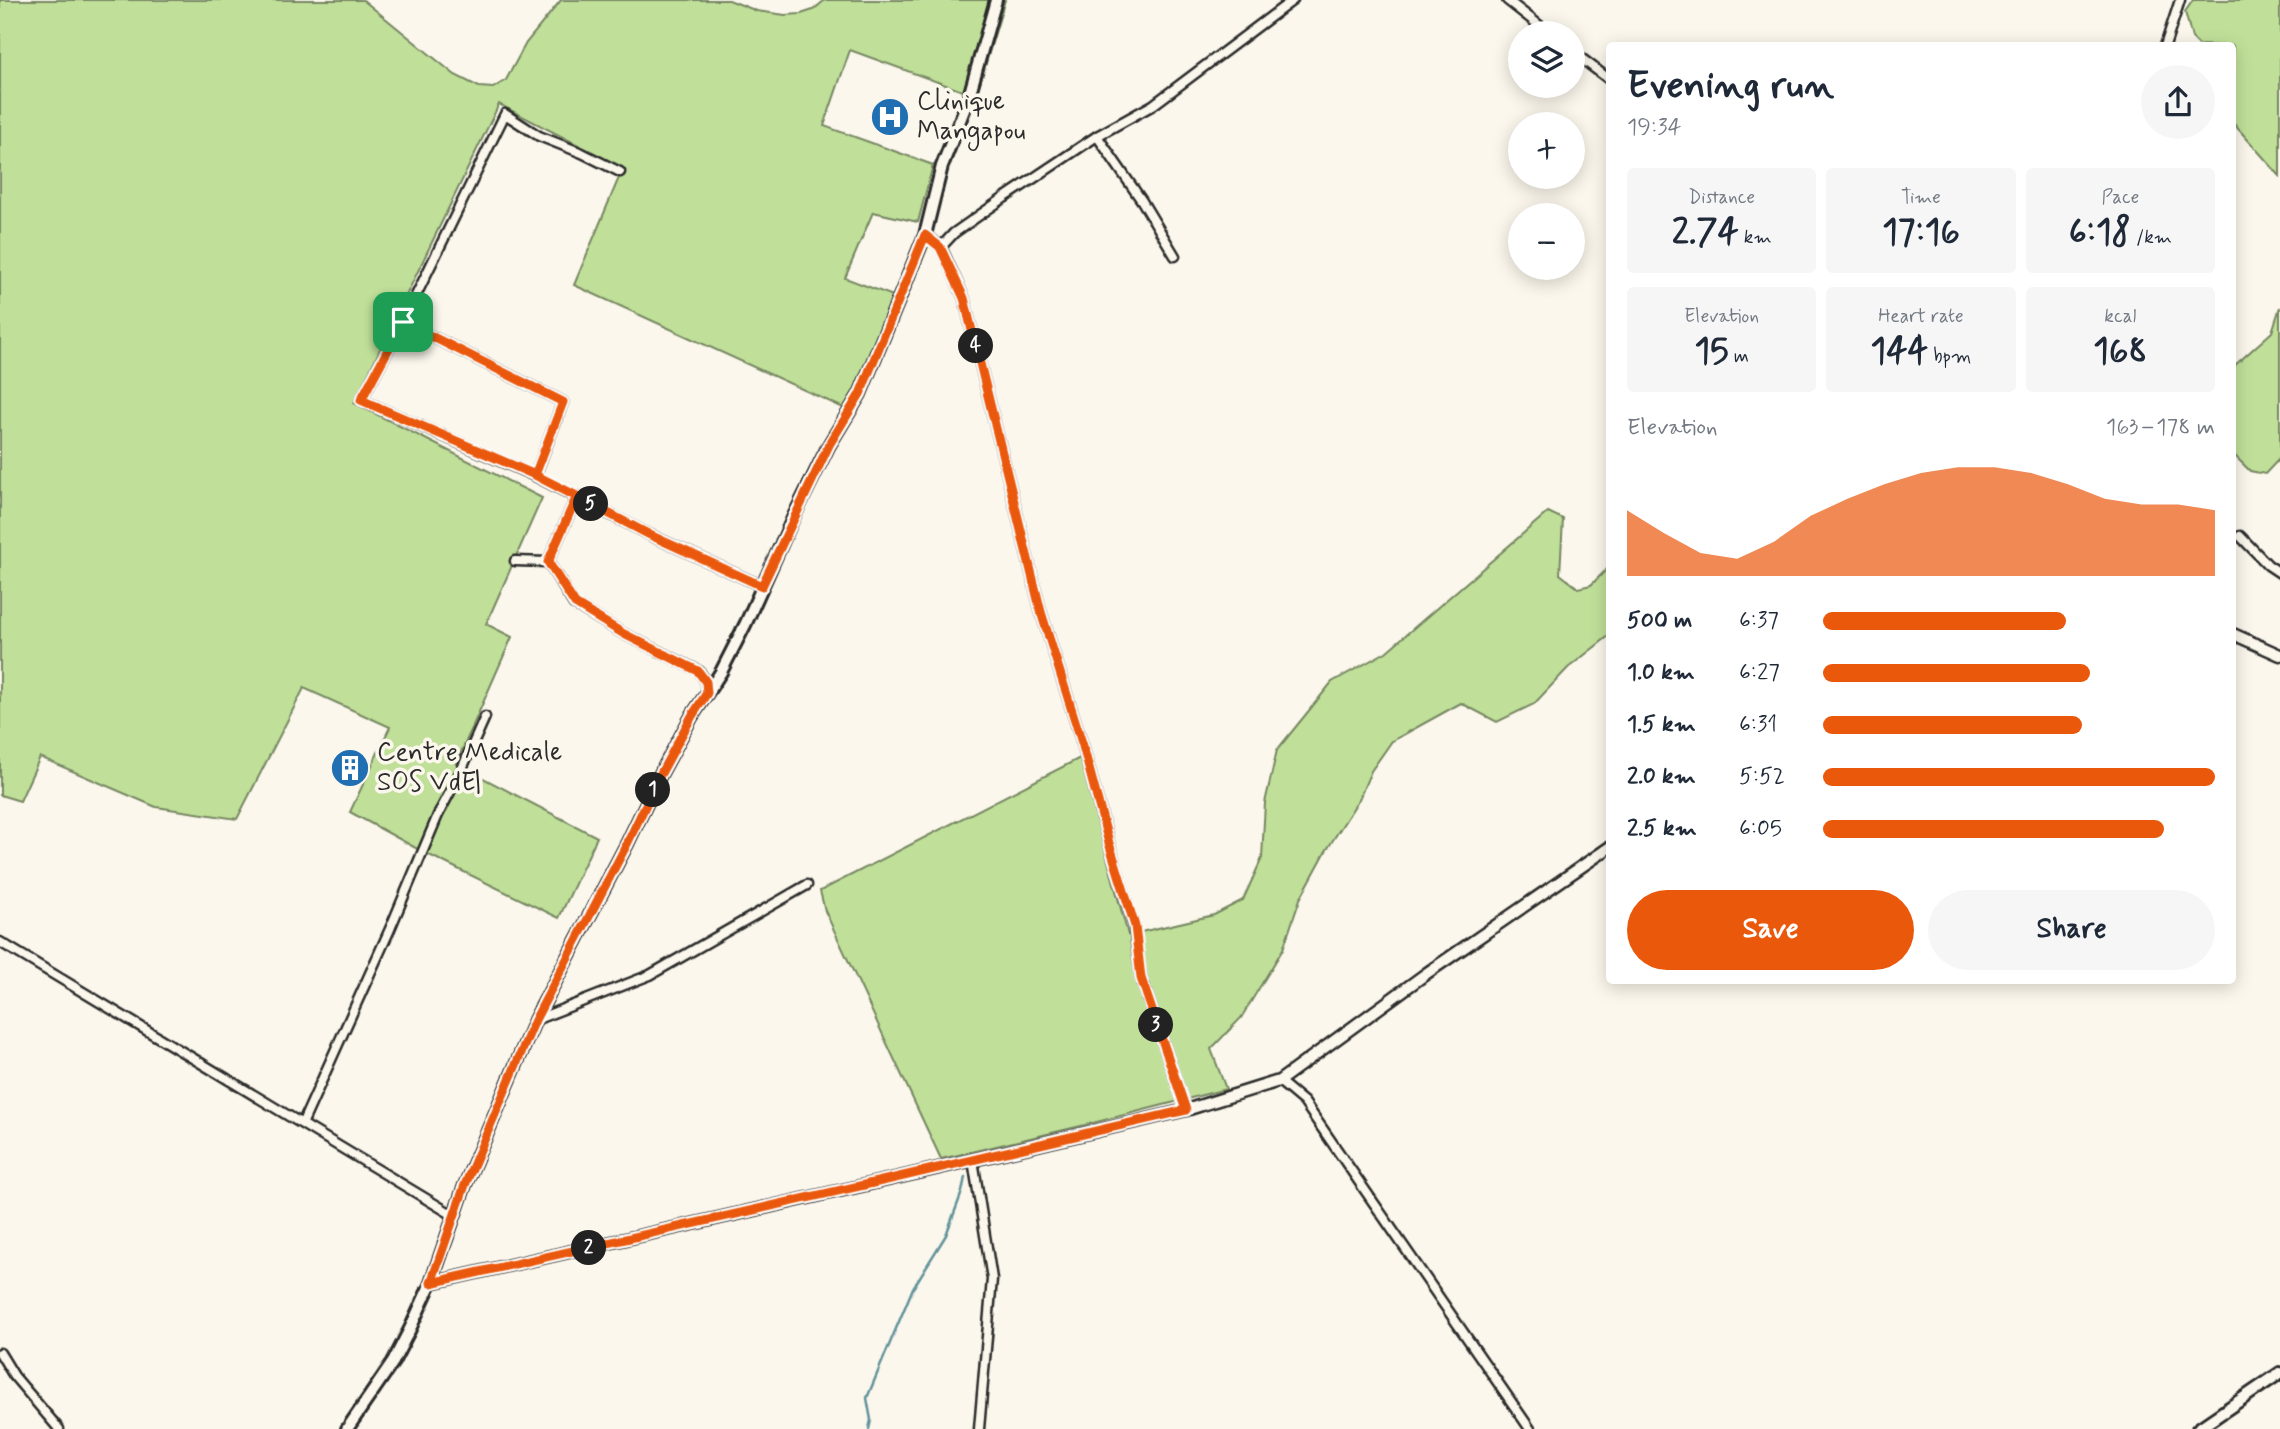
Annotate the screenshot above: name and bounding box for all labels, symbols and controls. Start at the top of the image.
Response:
map controls [1508,21,1585,280]
button: layers [1508,21,1585,98]
text: Evening run [1627,62,1834,111]
button: share [2141,65,2215,139]
place label: Clinique Mangapou [917,85,1025,151]
hospital icon: Clinique Mangapou [869,96,911,138]
button: + [1508,112,1585,189]
text: 19:34 [1627,113,1682,143]
text: Distance [1688,185,1755,210]
text: Time [1901,185,1941,210]
text: Pace [2101,185,2139,210]
button: − [1508,203,1585,280]
text: 2.74 [1672,210,1739,256]
text: 17:16 [1882,210,1960,256]
text: 6:18 [2069,210,2131,256]
text: km [1739,225,1772,250]
text: /km [2131,225,2172,250]
pin [373,292,433,352]
icon: arrive [384,303,422,341]
text: Elevation [1684,304,1759,329]
text: Heart rate [1878,304,1964,329]
text: kcal [2104,304,2136,329]
pin: 4 [958,328,993,364]
text: 15 [1694,329,1729,375]
text: 144 [1871,329,1928,375]
text: 168 [2093,329,2147,375]
text: 4 [970,333,981,358]
text: m [1729,344,1749,369]
text: bpm [1928,344,1971,369]
text: Elevation [1627,413,1718,443]
text: 163–178 m [2106,413,2215,443]
pin: 5 [574,486,608,522]
text: 5 [585,491,596,516]
text: 500 m [1627,606,1692,636]
text: 6:37 [1739,606,1779,636]
text: 1.0 km [1627,658,1695,688]
text: 6:27 [1739,658,1780,688]
text: 1.5 km [1627,710,1696,740]
text: 6:31 [1739,710,1777,740]
place label: Centre Medicale SOS VdE| [377,736,562,800]
building icon: Centre Medicale SOS VdE| [329,747,371,789]
text: 2.0 km [1627,762,1696,792]
text: 5:52 [1739,762,1785,792]
pin: 1 [636,772,670,808]
text: 1 [648,777,657,802]
text: 2.5 km [1627,814,1697,844]
text: 6:05 [1739,814,1782,844]
button: Save [1627,890,1914,970]
button: Share [1928,890,2215,970]
pin: 3 [1138,1007,1174,1042]
text: 3 [1151,1012,1160,1037]
pin: 2 [572,1230,606,1266]
text: 2 [584,1235,593,1260]

